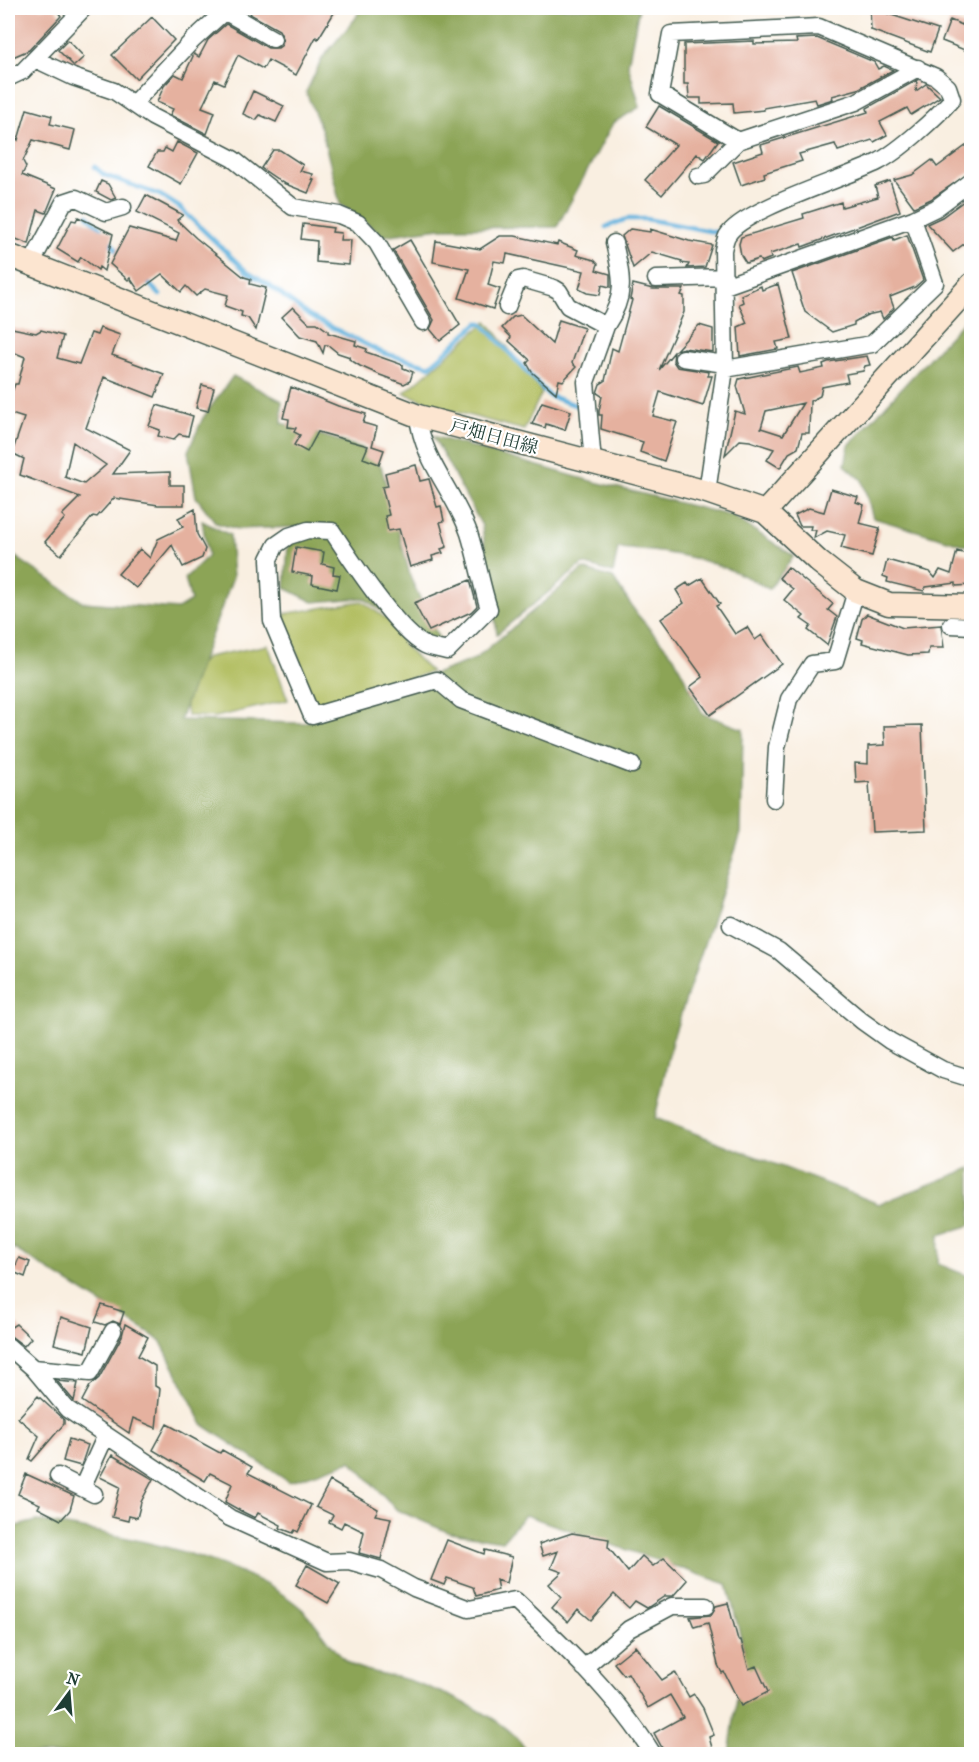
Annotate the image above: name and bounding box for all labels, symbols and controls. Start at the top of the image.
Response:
street label: 戸畑日田線 [448,415,540,459]
north arrow [39,1663,99,1723]
text: N [65,1668,82,1690]

